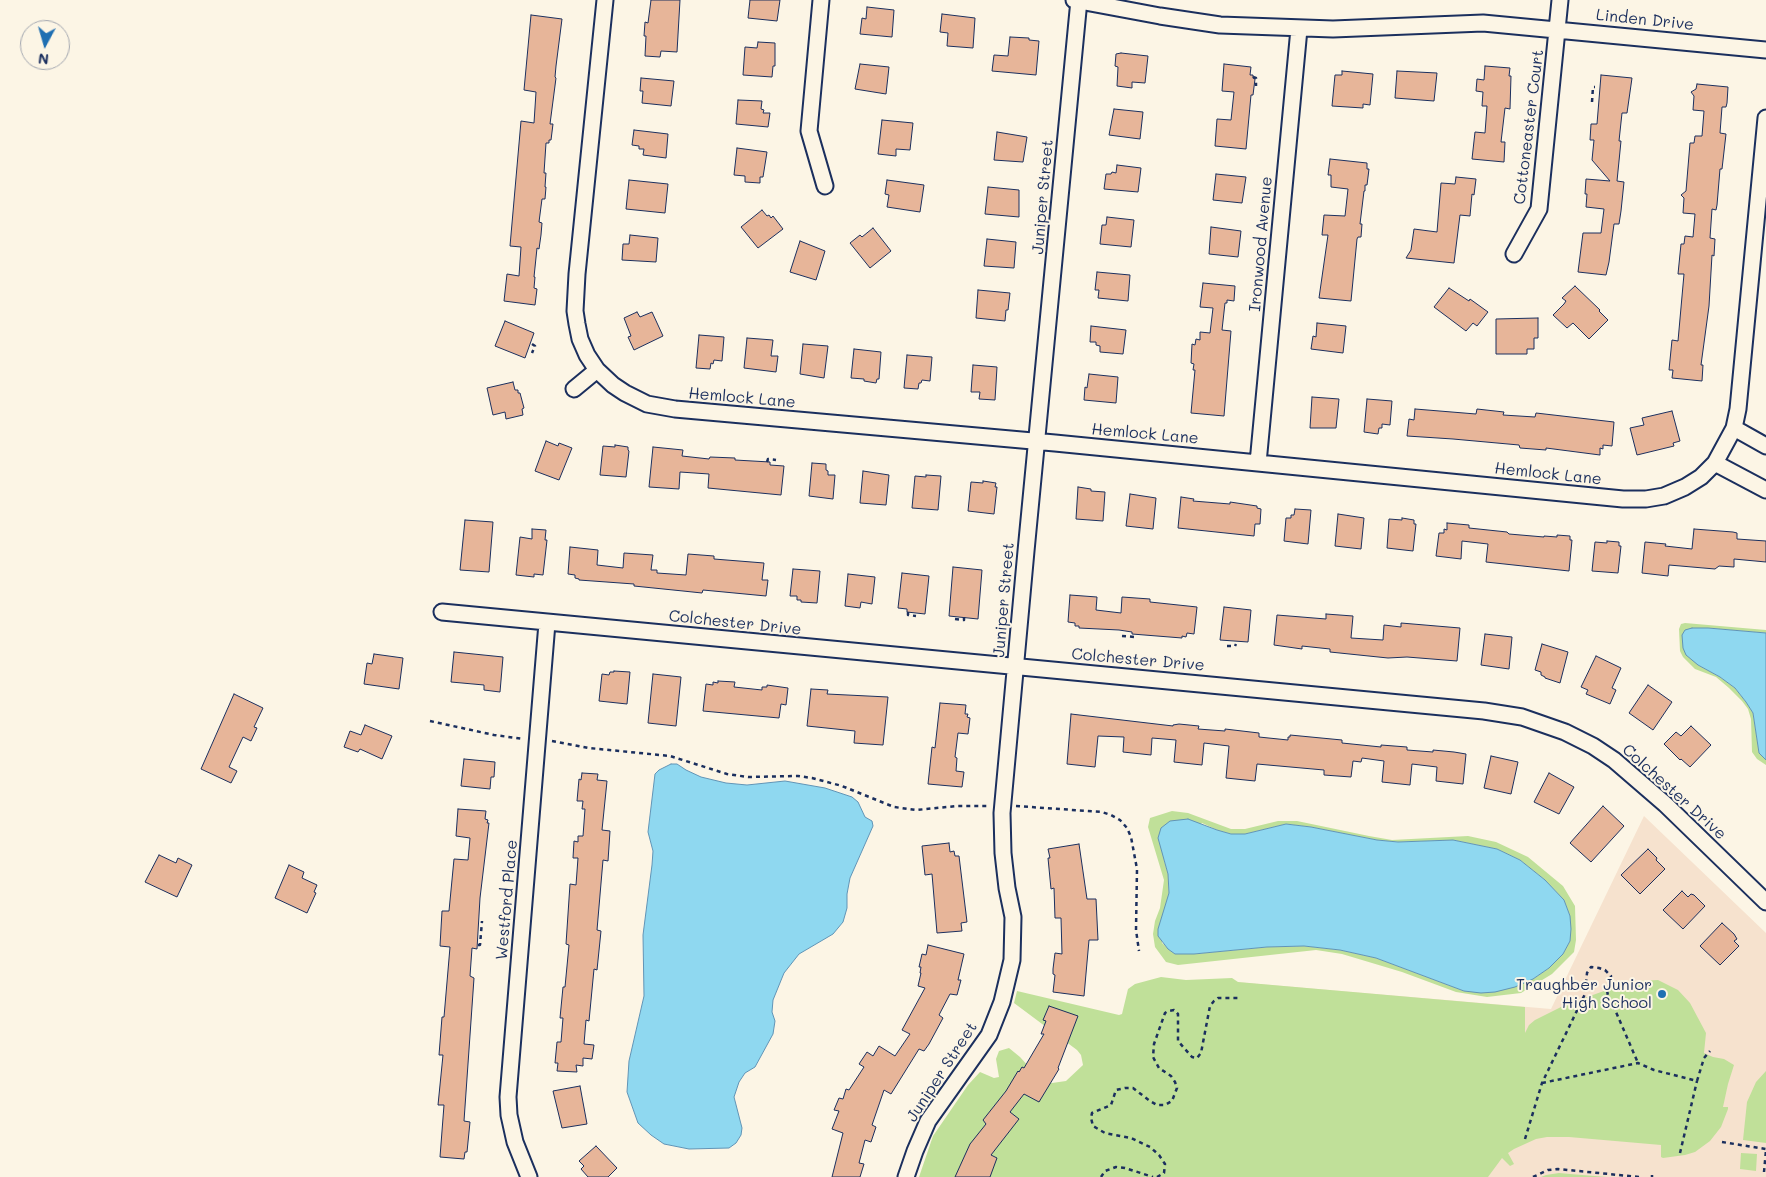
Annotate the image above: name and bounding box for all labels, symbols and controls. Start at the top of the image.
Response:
street label: Linden Drive [1595,5,1695,35]
north arrow [20,20,70,70]
street label: Cottoneaster Court [1510,48,1548,206]
text: N [37,49,50,69]
street label: Juniper Street [1028,139,1058,255]
street label: Ironwood Avenue [1246,176,1276,312]
street label: Hemlock Lane [687,384,797,412]
street label: Hemlock Lane [1090,420,1200,448]
street label: Hemlock Lane [1493,459,1603,489]
street label: Juniper Street [989,542,1019,658]
street label: Colchester Drive [668,606,802,640]
street label: Colchester Drive [1071,645,1205,675]
street label: Colchester Drive [1618,740,1730,844]
street label: Westford Place [492,839,522,961]
place label: Traughber Junior High School [1516,975,1652,1013]
marker: Traughber Junior High School [1656,988,1668,1000]
street label: Juniper Street [903,1018,981,1126]

